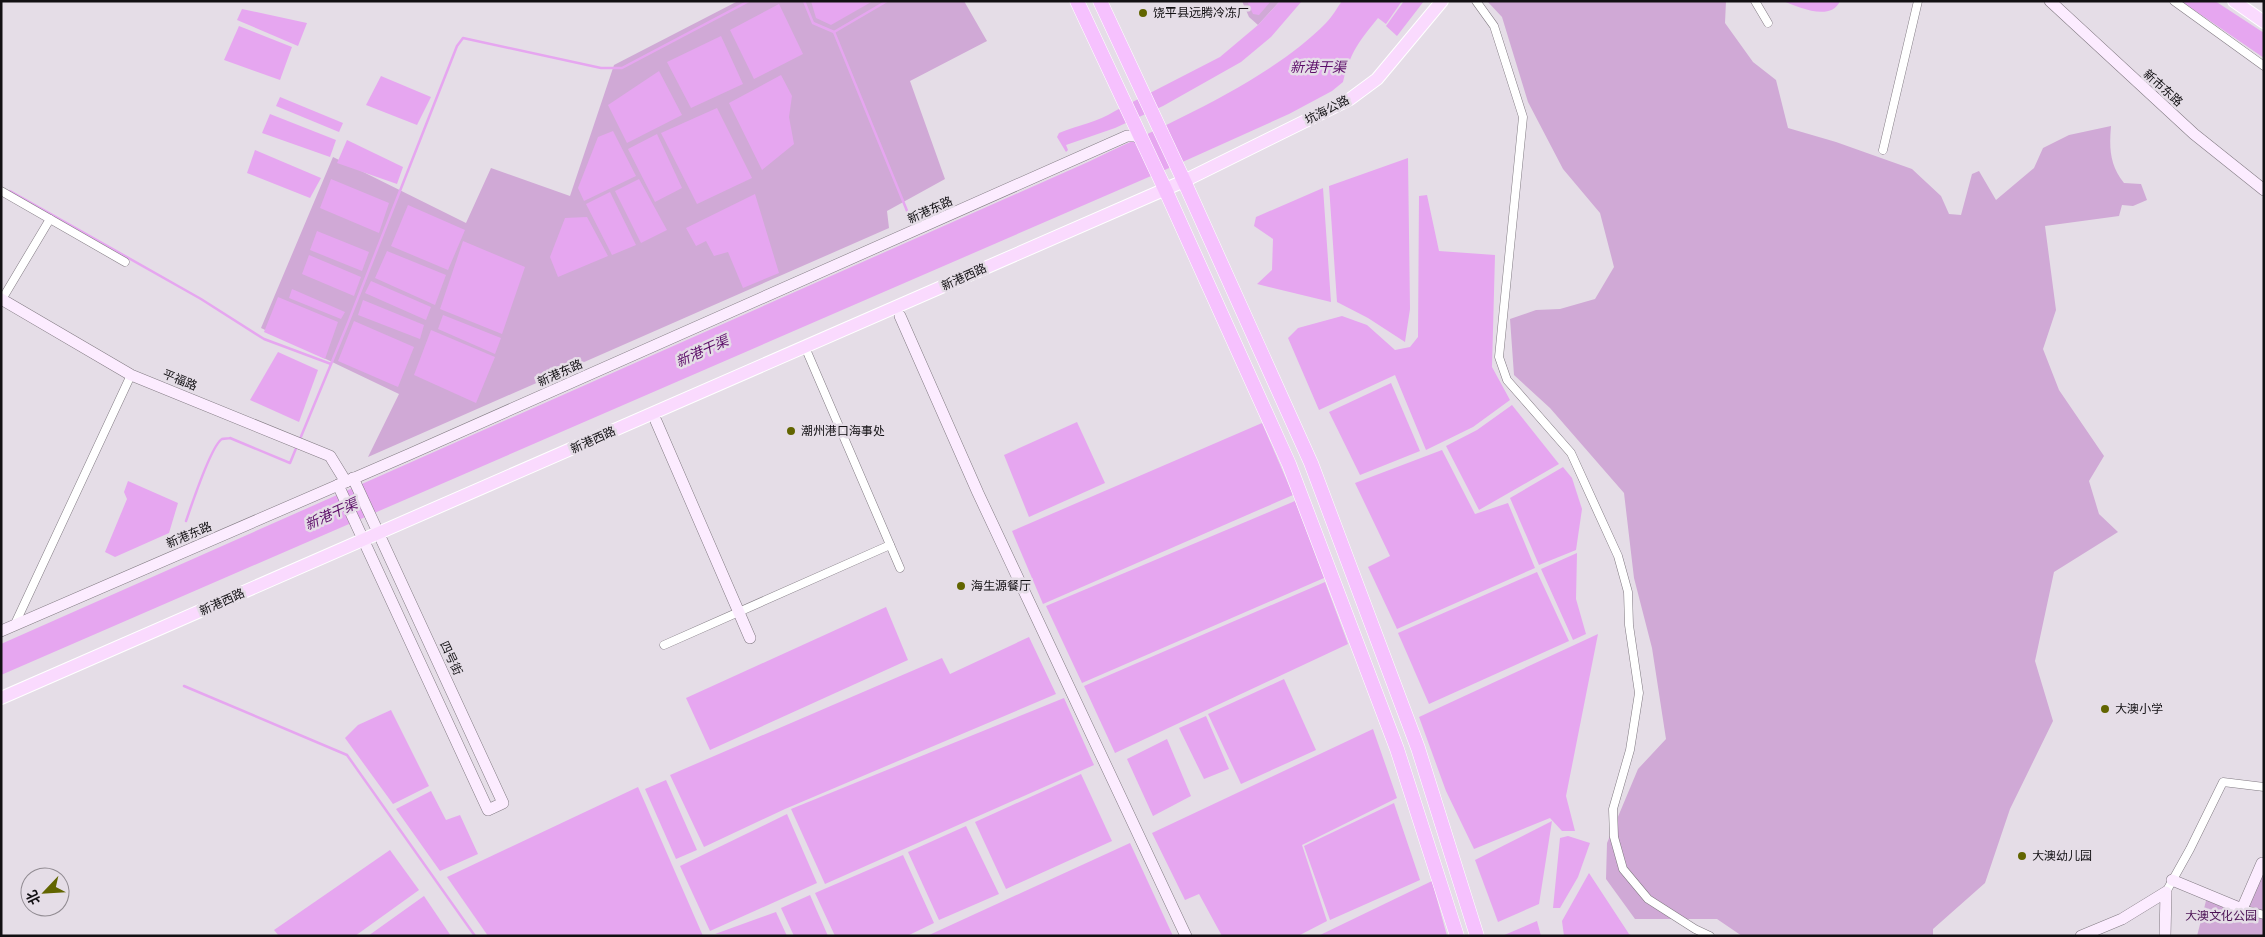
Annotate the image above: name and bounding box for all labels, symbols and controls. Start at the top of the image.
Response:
place label: 饶平县远腾冷冻厂 [1153,4,1249,21]
marker: 饶平县远腾冷冻厂 [1137,7,1149,19]
water label: 新港干渠 [1290,57,1348,76]
street label: 新市东路 [2140,65,2187,110]
street label: 坑海公路 [1302,91,1352,128]
street label: 新港东路 [904,192,955,227]
street label: 新港西路 [938,259,989,294]
water label: 新港干渠 [672,330,733,371]
street label: 新港东路 [534,355,585,390]
street label: 平福路 [160,365,200,394]
street label: 新港西路 [567,422,618,457]
place label: 潮州港口海事处 [801,422,885,439]
marker: 潮州港口海事处 [785,425,797,437]
water label: 新港干渠 [301,493,362,534]
street label: 新港东路 [163,517,214,552]
place label: 海生源餐厅 [971,577,1031,594]
marker: 海生源餐厅 [955,580,967,592]
street label: 新港西路 [196,584,247,619]
street label: 四号街 [436,638,467,678]
place label: 大澳小学 [2115,700,2163,717]
marker: 大澳小学 [2099,703,2111,715]
place label: 大澳幼儿园 [2032,847,2092,864]
marker: 大澳幼儿园 [2016,850,2028,862]
north arrow [20,867,70,917]
text: 北 [21,887,44,908]
park label: 大澳文化公园 [2185,907,2257,924]

